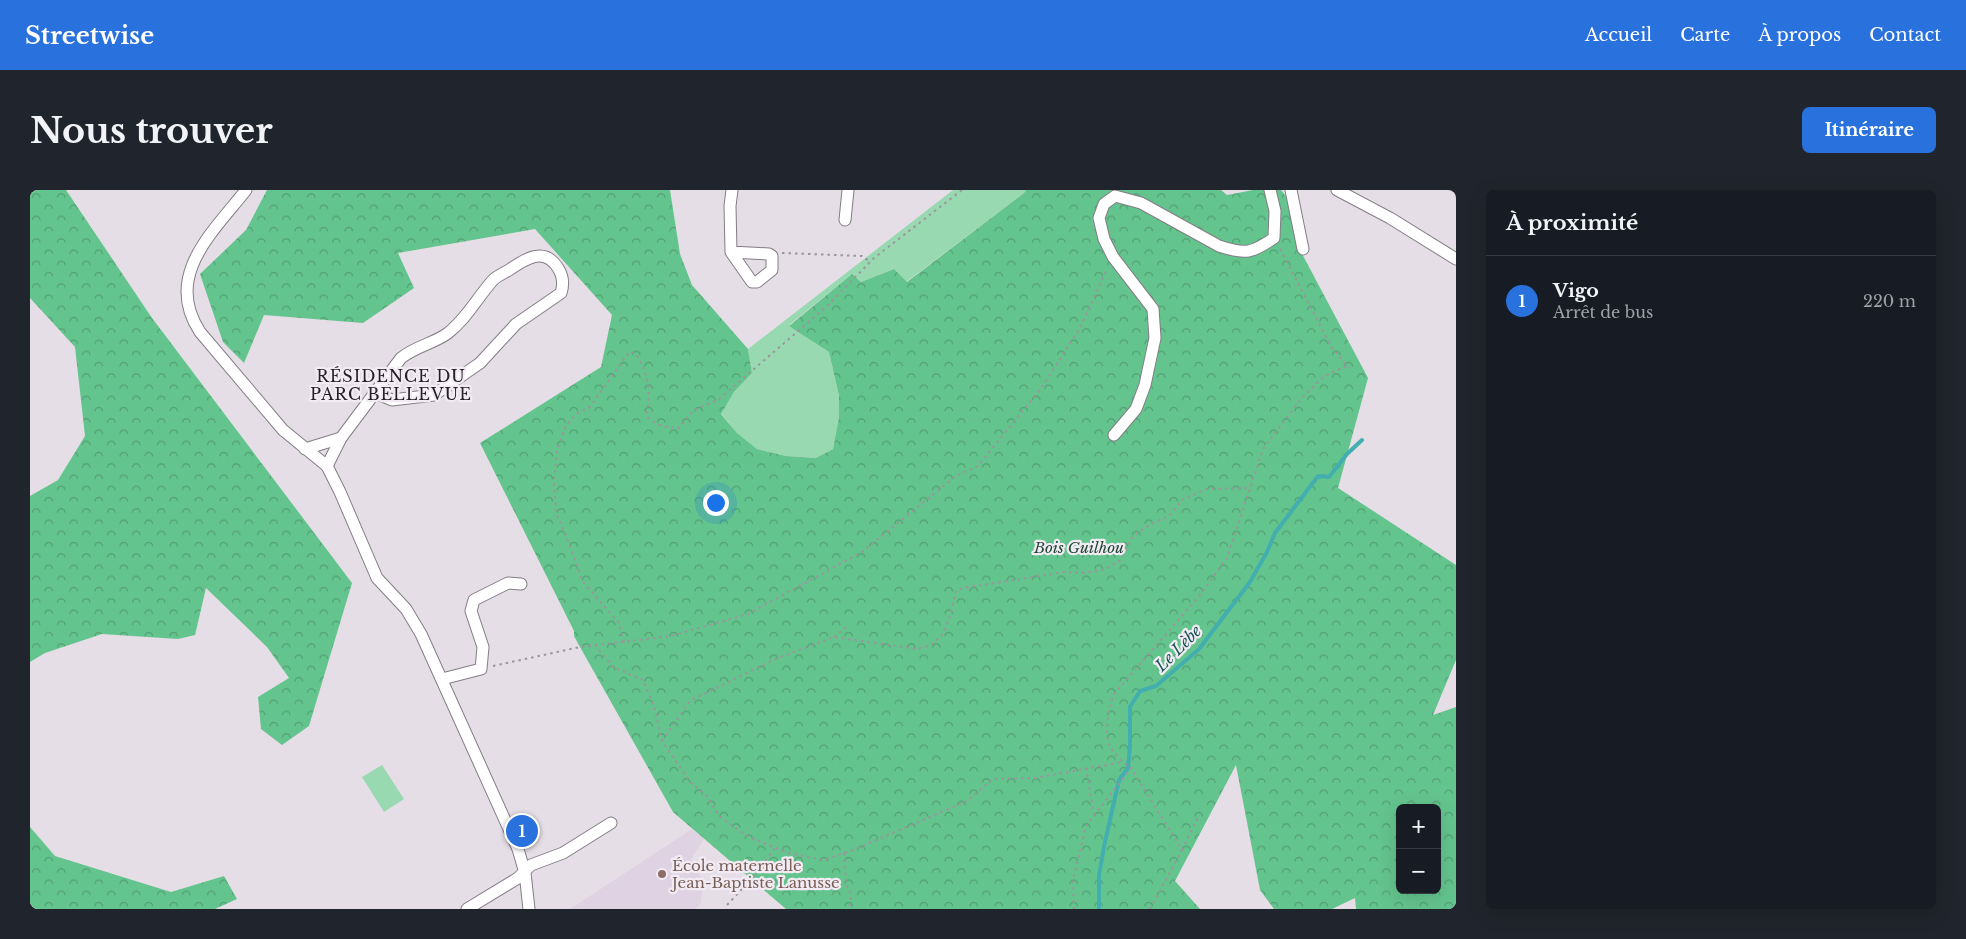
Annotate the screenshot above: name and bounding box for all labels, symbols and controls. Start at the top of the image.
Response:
text: Streetwise [25,21,154,50]
text: Accueil [1585,24,1652,46]
text: Carte [1680,24,1730,46]
text: À propos [1758,24,1841,46]
text: Contact [1869,24,1941,46]
button: Itinéraire [1802,107,1936,153]
text: Nous trouver [30,109,273,152]
text: À proximité [1506,210,1638,236]
text: Vigo [1553,279,1599,302]
text: 1 [1519,291,1525,311]
text: 220 m [1863,291,1916,311]
text: Arrêt de bus [1553,302,1653,322]
district label: RÉSIDENCE DU PARC BELLEVUE [310,366,472,404]
your location [703,490,729,516]
park label: Bois Guilhou [1033,538,1124,557]
water label: Le Lèbe [1150,620,1206,676]
map controls [1396,804,1441,894]
button: + [1396,804,1441,849]
pin: 1 [506,812,538,850]
button: − [1396,849,1441,894]
place label: École maternelle Jean-Baptiste Lanusse [670,856,840,892]
marker: École maternelle Jean-Baptiste Lanusse [656,868,668,880]

